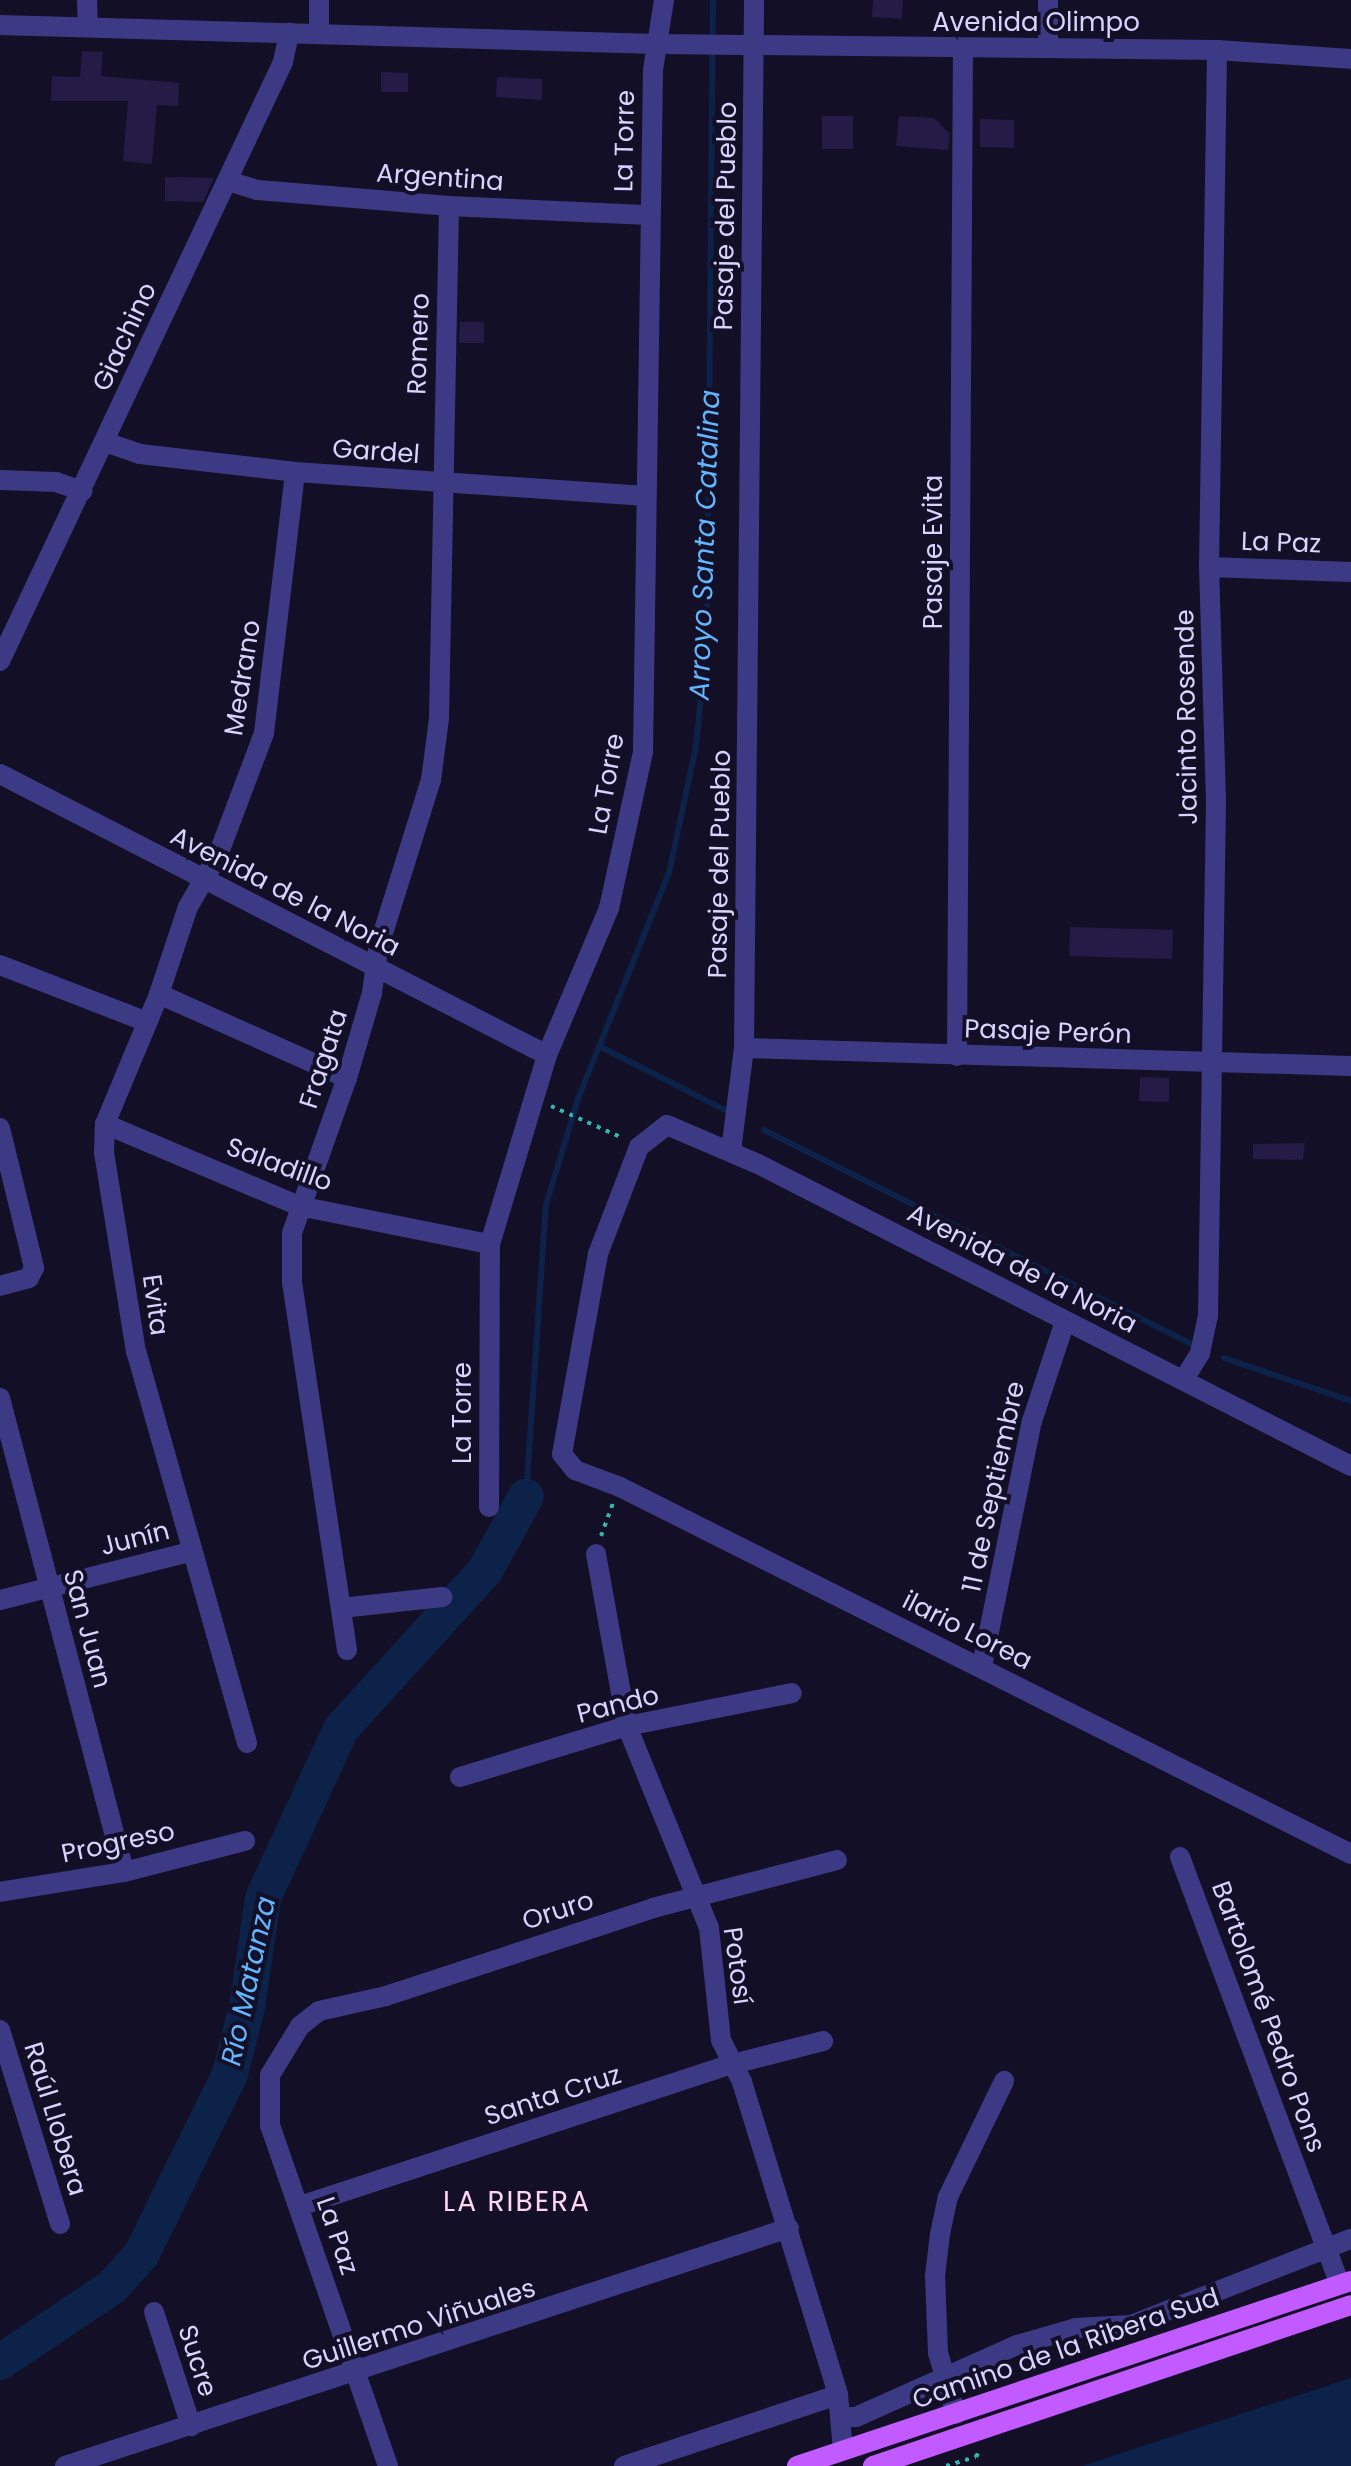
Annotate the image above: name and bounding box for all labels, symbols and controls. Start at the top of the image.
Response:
street label: Avenida Olimpo [932,7,1140,39]
street label: La Torre [609,90,641,192]
street label: Pasaje del Pueblo [708,101,744,331]
street label: Argentina [375,158,505,198]
street label: Giachino [86,278,164,396]
street label: Romero [402,293,436,395]
water label: Arroyo Santa Catalina [683,389,727,701]
street label: Gardel [331,433,421,471]
street label: Pasaje Evita [918,475,950,629]
street label: La Paz [1240,526,1322,560]
street label: Jacinto Rosende [1170,609,1204,825]
street label: Medrano [218,618,268,738]
street label: La Torre [583,731,631,837]
street label: Pasaje del Pueblo [702,749,738,979]
street label: Avenida de la Noria [165,821,405,963]
street label: Fragata [293,1005,355,1113]
street label: Pasaje Perón [964,1013,1132,1051]
street label: Saladillo [222,1131,336,1199]
street label: Avenida de la Noria [902,1198,1142,1340]
street label: Evita [135,1272,175,1338]
street label: La Torre [447,1362,479,1464]
street label: 11 de Septiembre [956,1378,1032,1596]
street label: Junín [97,1515,173,1563]
street label: San Juan [56,1566,118,1692]
street label: ilario Lorea [897,1585,1037,1677]
street label: Pando [574,1680,662,1730]
street label: Progreso [59,1816,177,1870]
street label: Bartolomé Pedro Pons [1204,1877,1332,2157]
street label: Oruro [518,1885,598,1937]
water label: Río Matanza [215,1893,283,2069]
street label: Potosí [716,1925,758,2007]
street label: Raúl Llobera [17,2039,93,2199]
street label: Santa Cruz [481,2059,625,2133]
district label: LA RIBERA [443,2185,591,2219]
street label: La Paz [309,2193,365,2279]
street label: Guillermo Viñuales [299,2273,539,2377]
street label: Camino de la Ribera Sud [909,2282,1223,2416]
street label: Sucre [171,2321,223,2401]

